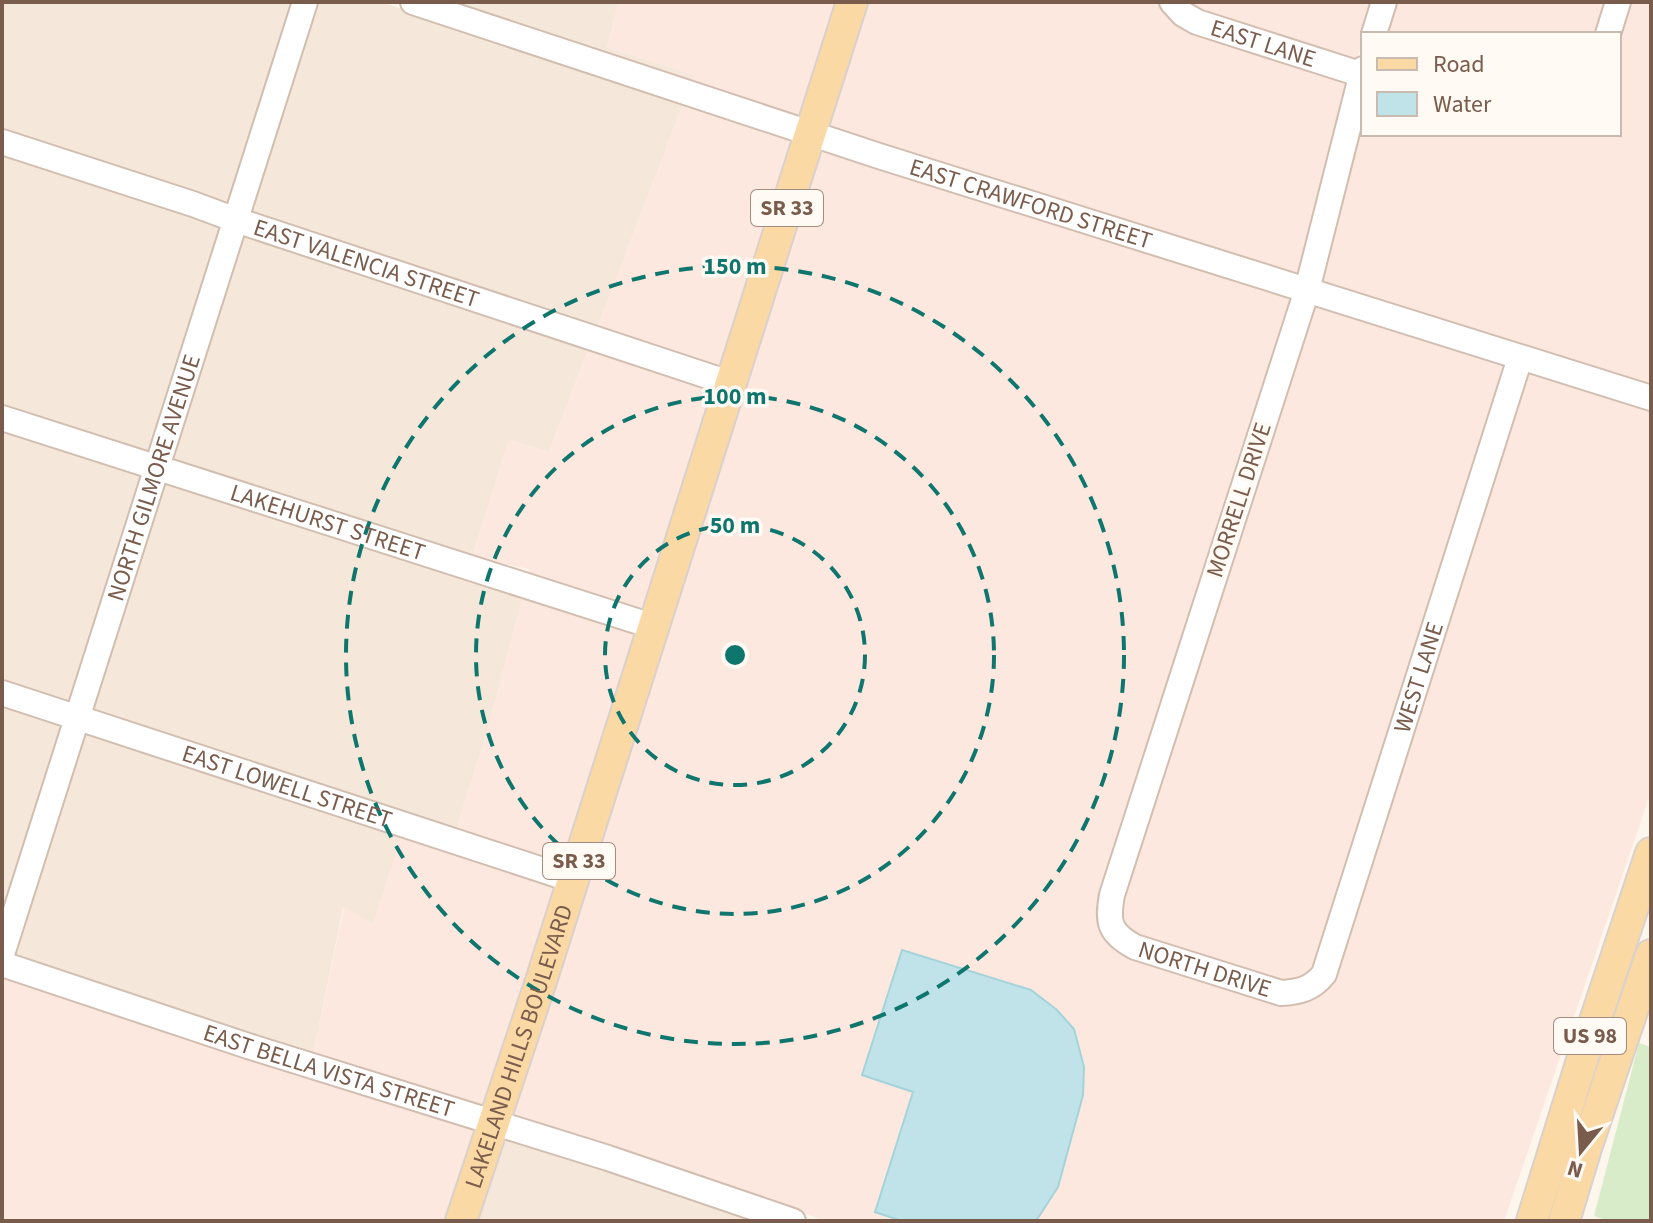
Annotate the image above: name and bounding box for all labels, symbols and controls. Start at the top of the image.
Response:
street label: EAST LANE [1206,10,1320,76]
legend [1361,32,1621,136]
text: Road [1433,47,1485,82]
text: Water [1433,87,1492,122]
street label: EAST CRAWFORD STREET [905,149,1157,258]
road number: SR 33 [751,190,823,226]
street label: EAST VALENCIA STREET [249,210,484,317]
text: 150 m [703,249,767,284]
street label: NORTH GILMORE AVENUE [98,350,209,605]
text: 100 m [703,379,767,414]
street label: MORRELL DRIVE [1197,418,1281,582]
street label: LAKEHURST STREET [226,475,430,570]
text: 50 m [710,508,760,543]
street label: WEST LANE [1384,617,1452,737]
centre of rings [721,641,749,669]
street label: EAST LOWELL STREET [177,736,397,837]
road number: SR 33 [543,843,615,879]
street label: LAKELAND HILLS BOULEVARD [456,900,582,1193]
street label: NORTH DRIVE [1134,932,1276,1006]
street label: EAST BELLA VISTA STREET [199,1015,459,1127]
road number: US 98 [1554,1018,1626,1054]
north arrow [1541,1111,1621,1191]
text: N [1563,1152,1587,1187]

